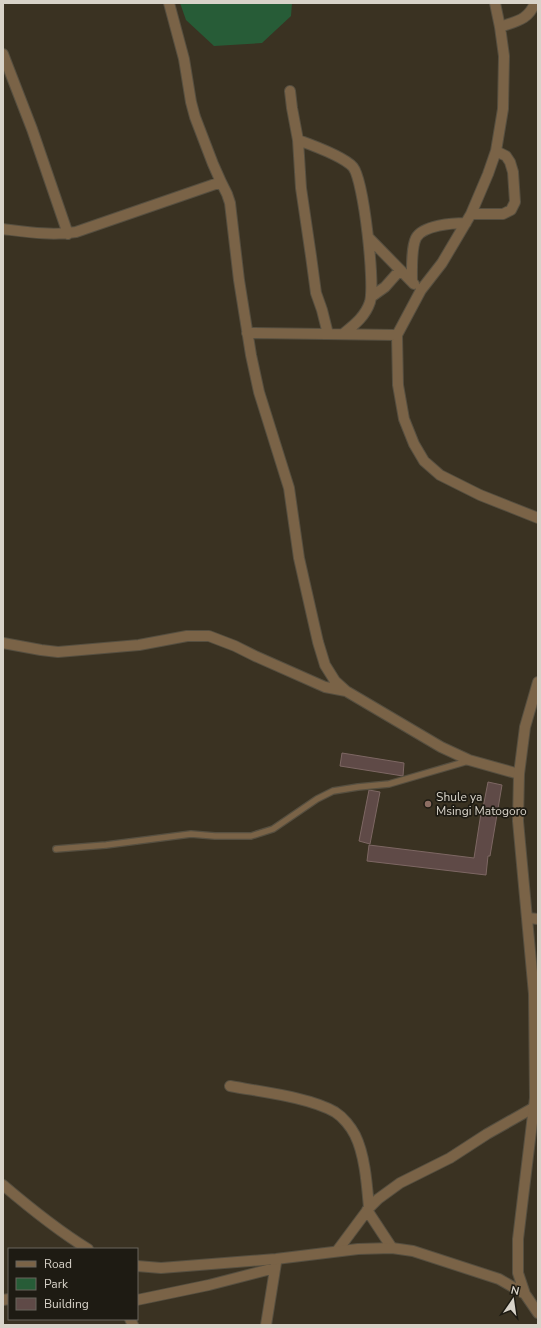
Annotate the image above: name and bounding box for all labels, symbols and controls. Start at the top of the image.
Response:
place label: Shule ya Msingi Matogoro [436,789,527,819]
marker: Shule ya Msingi Matogoro [423,799,433,809]
legend [8,1248,138,1320]
text: Road [44,1256,72,1272]
text: Park [44,1276,69,1292]
north arrow [493,1280,533,1320]
text: N [509,1283,521,1299]
text: Building [44,1296,89,1312]

